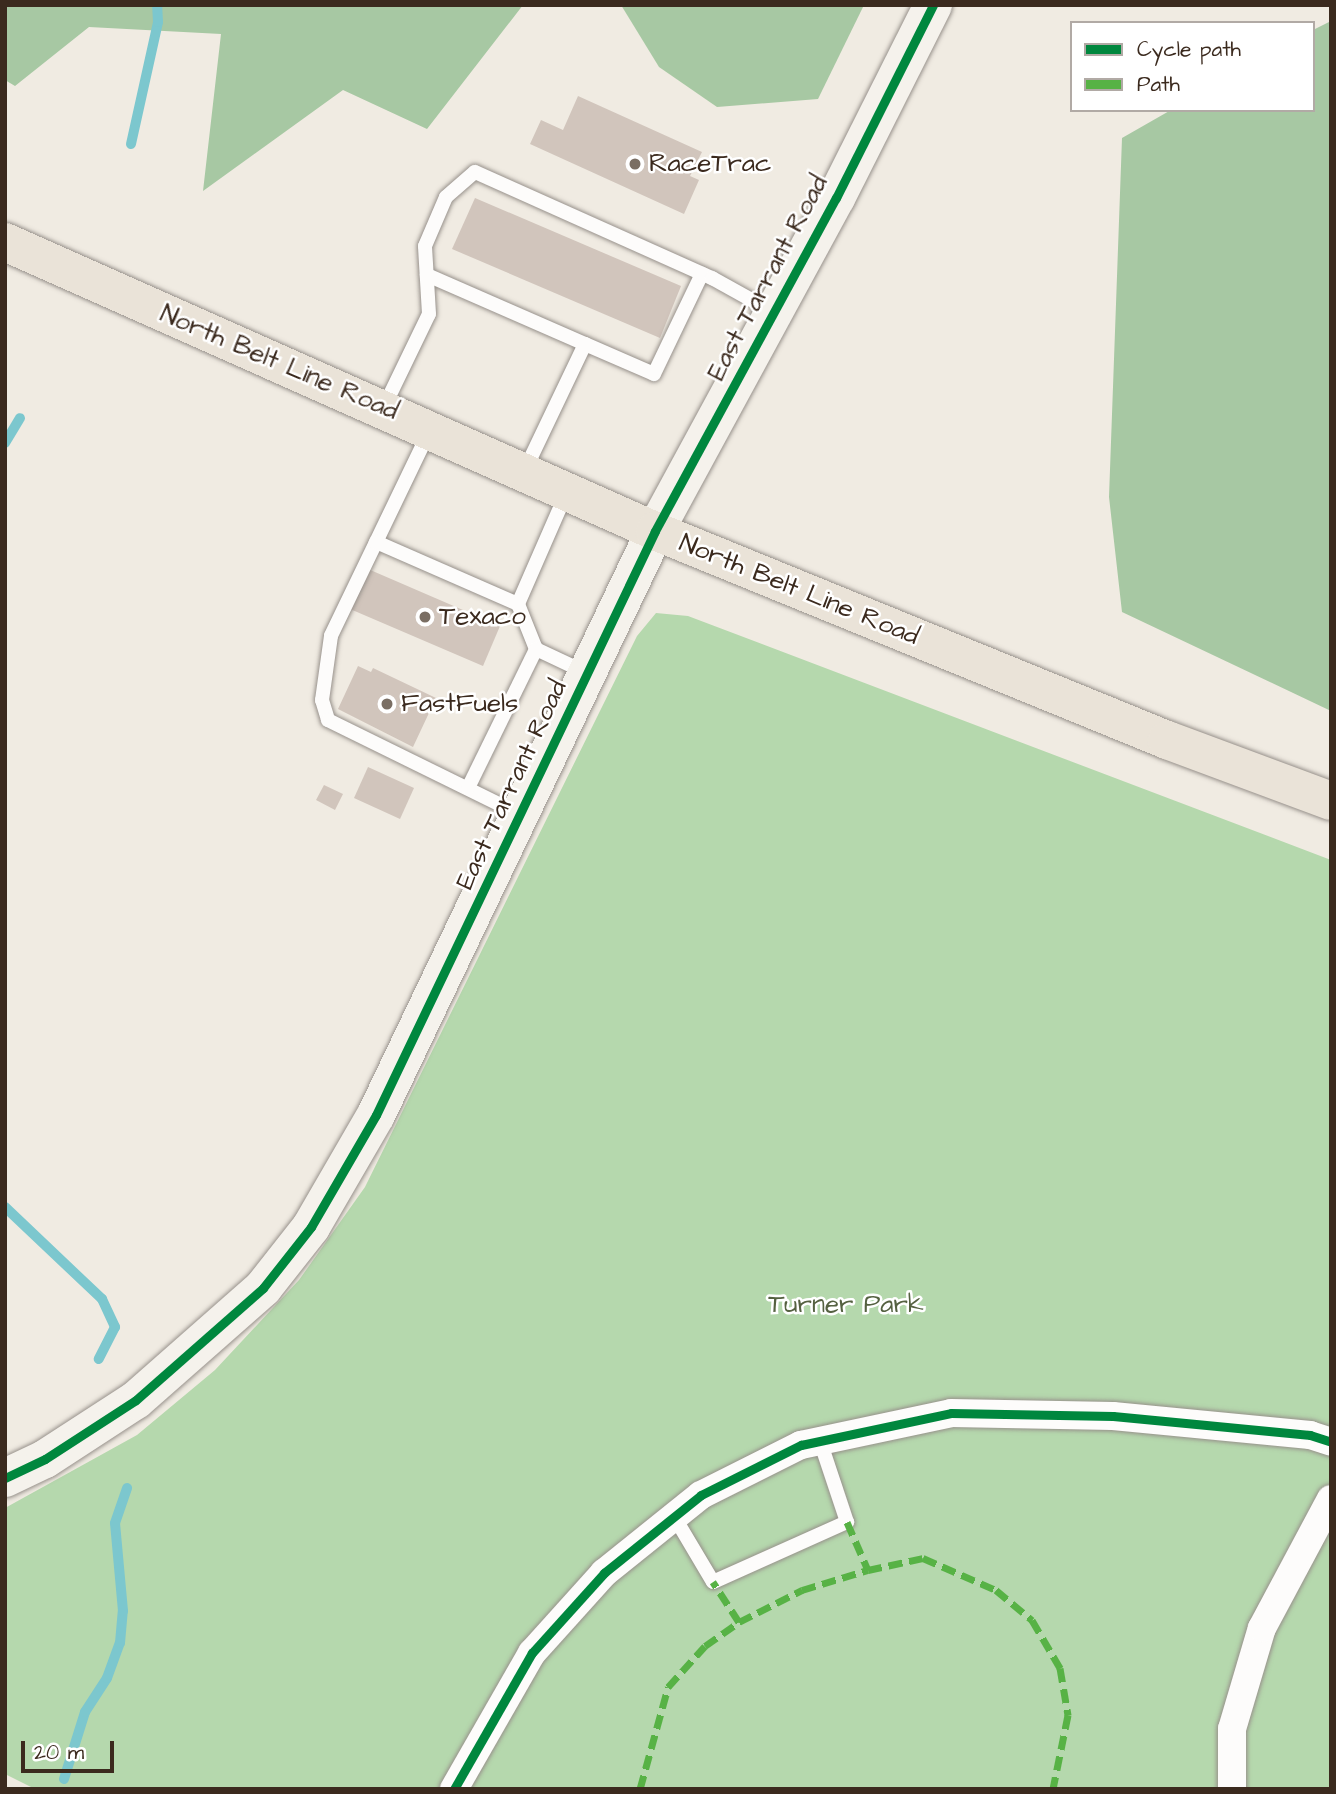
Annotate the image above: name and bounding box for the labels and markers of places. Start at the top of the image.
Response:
place label: RaceTrac [649,148,772,180]
marker: RaceTrac [627,156,643,172]
place label: Texaco [439,601,526,633]
marker: Texaco [417,609,433,625]
place label: FastFuels [401,688,518,720]
marker: FastFuels [379,696,395,712]

